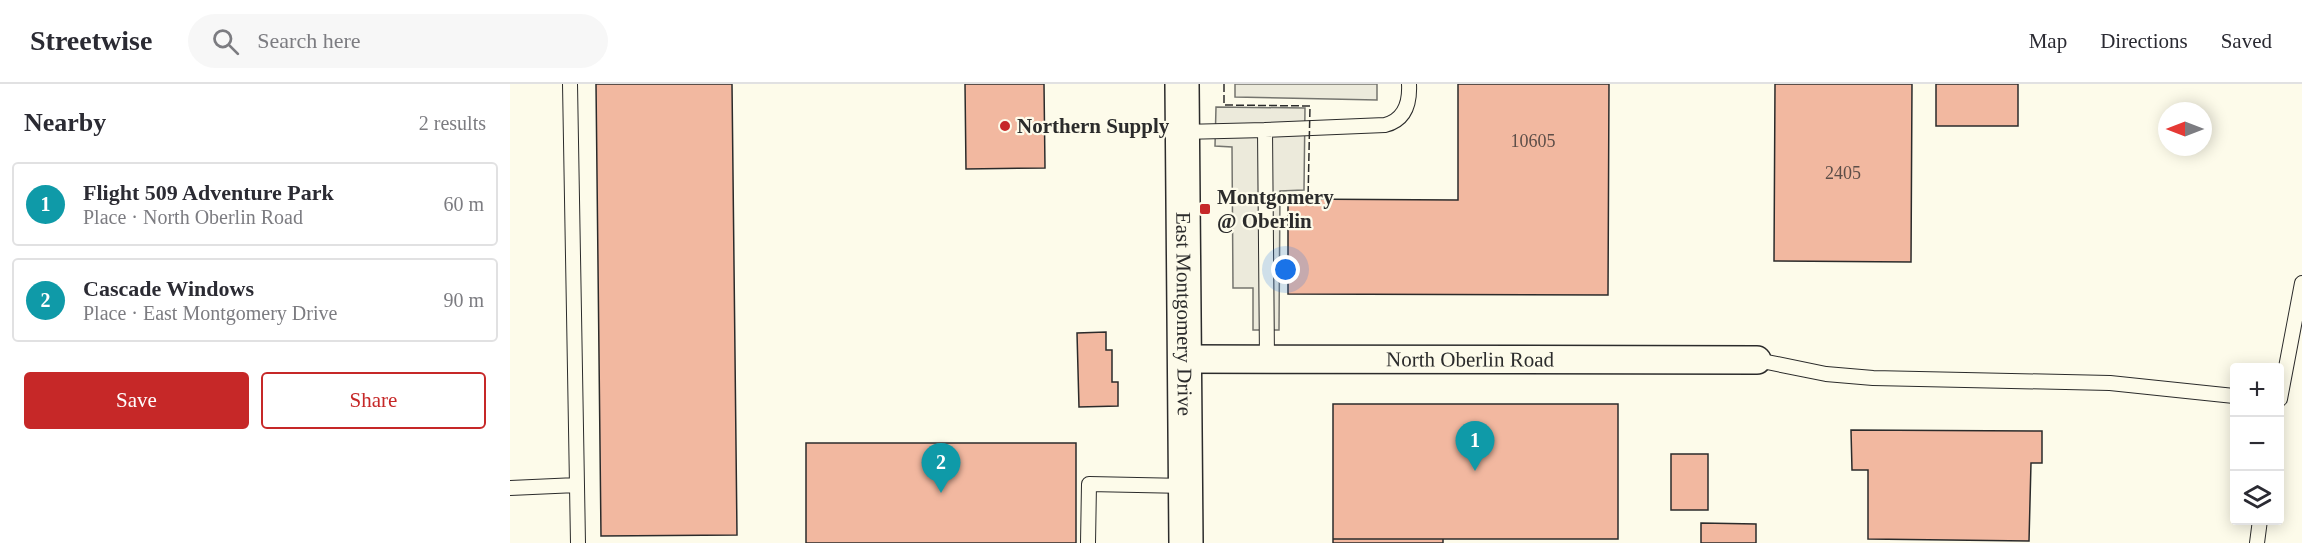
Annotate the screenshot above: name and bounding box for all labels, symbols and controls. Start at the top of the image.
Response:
search box [188,14,608,68]
text: Streetwise [30,25,152,56]
icon: search [209,25,242,58]
text: Search here [257,28,361,53]
text: Map [2029,29,2067,53]
text: Directions [2100,29,2188,53]
text: Saved [2221,29,2272,53]
north arrow [2158,102,2212,156]
text: Nearby [24,108,106,137]
text: 2 results [419,112,486,134]
place label: Northern Supply [1017,114,1170,138]
marker: Northern Supply [998,119,1012,133]
house number: 10605 [1511,131,1556,151]
house number: 2405 [1825,163,1861,183]
text: Flight 509 Adventure Park [83,180,334,205]
place label: Montgomery @ Oberlin [1217,185,1334,233]
text: 1 [41,193,51,215]
text: 60 m [443,193,484,215]
marker: Montgomery @ Oberlin [1198,202,1212,216]
text: Place · North Oberlin Road [83,206,303,228]
street label: East Montgomery Drive [1171,212,1197,416]
your location [1271,255,1300,284]
text: Cascade Windows [83,276,254,301]
text: 2 [41,289,51,311]
text: 90 m [443,289,484,311]
text: Place · East Montgomery Drive [83,302,337,324]
street label: North Oberlin Road [1386,347,1555,372]
map controls [2230,363,2284,525]
button: + [2230,363,2284,417]
button: Save [24,372,249,429]
button: Share [261,372,486,429]
button: − [2230,417,2284,471]
pin: 1 [1456,422,1494,471]
pin: 2 [922,444,960,493]
button: layers [2230,471,2284,525]

